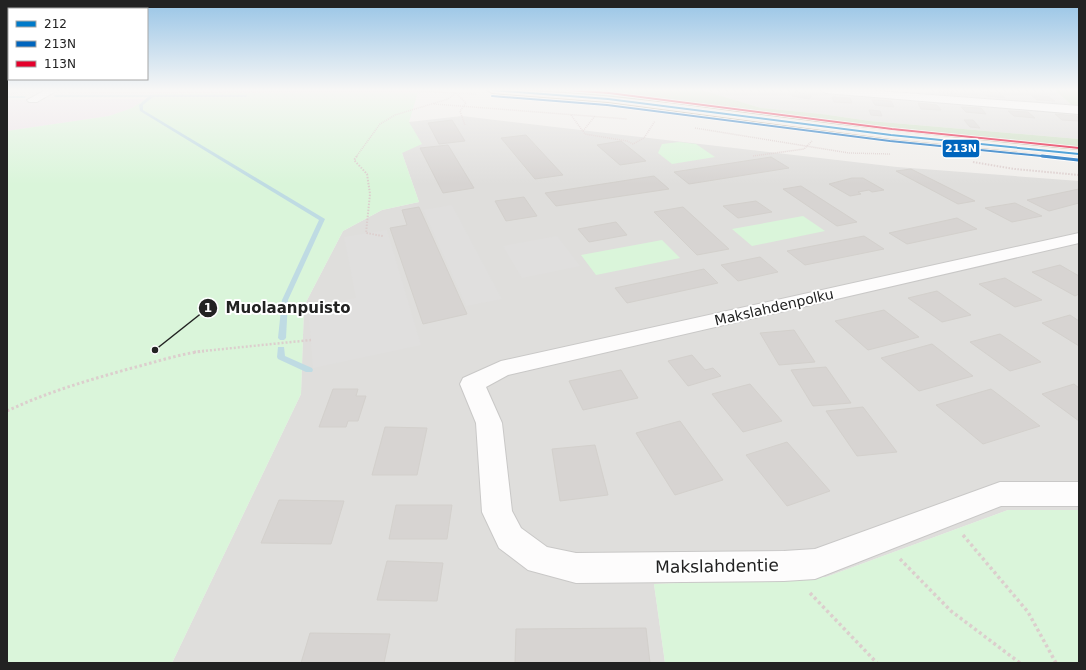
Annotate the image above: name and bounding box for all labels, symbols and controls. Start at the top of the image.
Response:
legend [8,8,148,80]
text: 212 [44,17,67,31]
text: 213N [44,37,76,51]
text: 113N [44,57,76,71]
line badge: 213N [942,139,980,158]
text: 213N [945,142,977,155]
street label: Makslahdenpolku [713,286,835,328]
callout: Muolaanpuisto [198,295,359,322]
text: Muolaanpuisto [226,299,350,317]
text: 1 [204,301,212,315]
street label: Makslahdentie [655,555,779,577]

